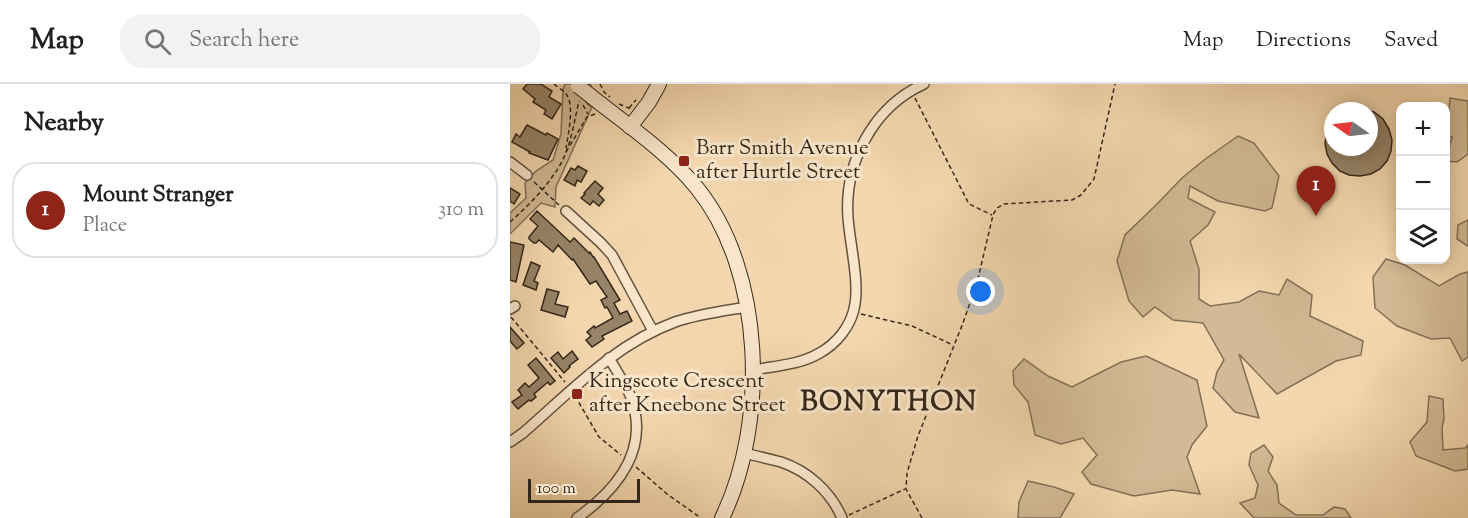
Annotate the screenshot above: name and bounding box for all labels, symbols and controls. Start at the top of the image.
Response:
search box [120,14,540,68]
text: Map [30,21,84,61]
icon: search [141,25,174,58]
text: Search here [189,25,299,57]
text: Map [1183,26,1223,56]
text: Directions [1256,26,1351,56]
text: Saved [1384,26,1438,56]
north arrow [1324,102,1378,156]
map controls [1396,102,1450,264]
button: + [1396,102,1450,156]
text: Nearby [24,105,104,142]
place label: Barr Smith Avenue after Hurtle Street [696,134,869,188]
marker: Barr Smith Avenue after Hurtle Street [677,154,691,168]
button: − [1396,156,1450,210]
pin: 1 [1296,166,1336,216]
text: Mount Stranger [83,180,234,212]
text: 1 [42,196,49,225]
text: 310 m [438,196,484,225]
button: layers [1396,210,1450,264]
text: Place [83,212,127,241]
your location [966,277,995,306]
place label: Kingscote Crescent after Kneebone Street [589,367,786,421]
district label: BONYTHON [801,384,977,423]
marker: Kingscote Crescent after Kneebone Street [570,387,584,401]
scale bar [528,476,640,504]
text: 100 m [537,478,576,501]

